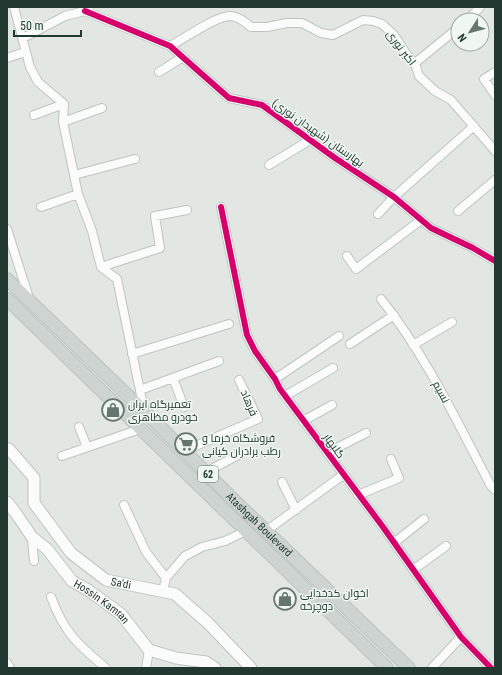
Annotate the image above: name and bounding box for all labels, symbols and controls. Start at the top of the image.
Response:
scale bar [14,12,81,38]
north arrow [450,12,490,52]
text: 50 m [20,19,44,33]
street label: اکبر نوری [383,28,419,68]
text: N [455,31,470,44]
street label: بهارستان (شهیدان نوری) [270,96,366,170]
street label: نسیم [429,379,452,406]
street label: فرهاد [238,388,260,418]
shop icon: تعمیرگاه ایران خودرو مظاهری [100,397,126,423]
place label: تعمیرگاه ایران خودرو مظاهری [128,398,198,424]
street label: گلبهار [320,430,347,461]
supermarket icon: فروشگاه خرما و رطب برادران کیانی [173,431,199,457]
place label: فروشگاه خرما و رطب برادران کیانی [202,432,281,458]
road number: 62 [198,466,218,482]
street label: Atashgah Boulevard [224,490,295,559]
street label: Sa'di [110,575,132,591]
street label: Hossin Kamran [71,577,132,626]
shop icon: اخوان کدخدایی دوچرخه [272,586,298,612]
place label: اخوان کدخدایی دوچرخه [300,587,369,613]

